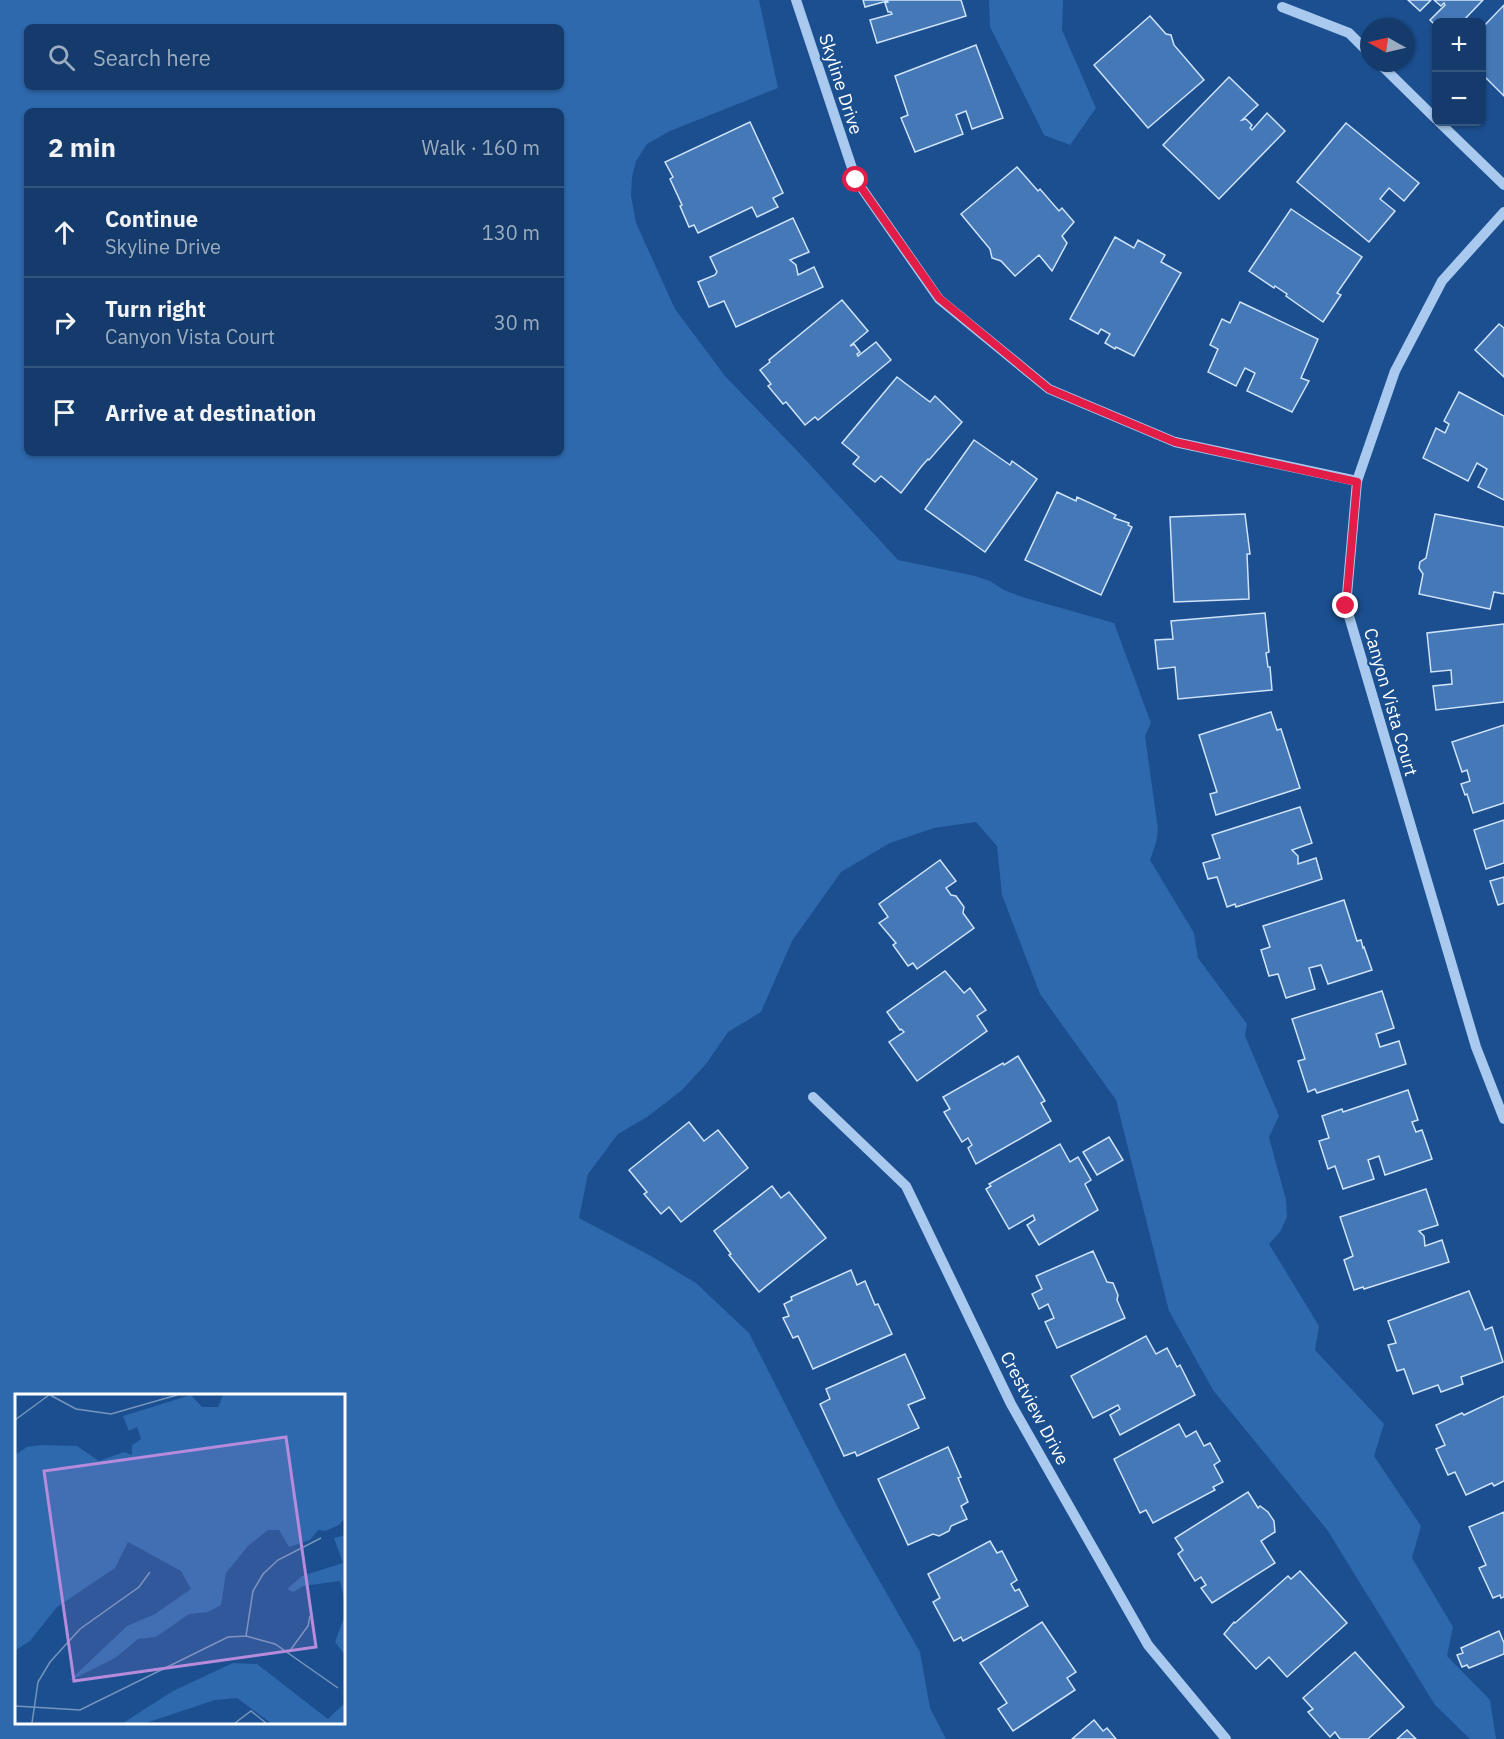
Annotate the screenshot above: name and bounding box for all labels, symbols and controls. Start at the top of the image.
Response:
north arrow [1360,18,1414,72]
map controls [1432,18,1486,126]
button: + [1432,18,1486,72]
search box [24,24,564,90]
street label: Skyline Drive [814,31,868,137]
icon: search [45,41,78,74]
text: Search here [93,43,211,72]
button: − [1432,72,1486,126]
text: 2 min [48,130,116,164]
text: Walk · 160 m [422,134,540,161]
route start [842,166,868,192]
text: Continue [105,204,198,233]
icon: ahead [48,216,81,249]
text: 130 m [482,219,540,246]
text: Skyline Drive [105,233,221,260]
text: Turn right [105,294,206,323]
icon: right [48,306,81,339]
text: 30 m [494,309,540,336]
text: Canyon Vista Court [105,323,275,350]
icon: arrive [48,396,81,429]
text: Arrive at destination [105,398,316,427]
route end [1332,592,1358,618]
street label: Canyon Vista Court [1359,625,1423,779]
street label: Crestview Drive [995,1347,1075,1469]
inset map [15,1394,345,1724]

